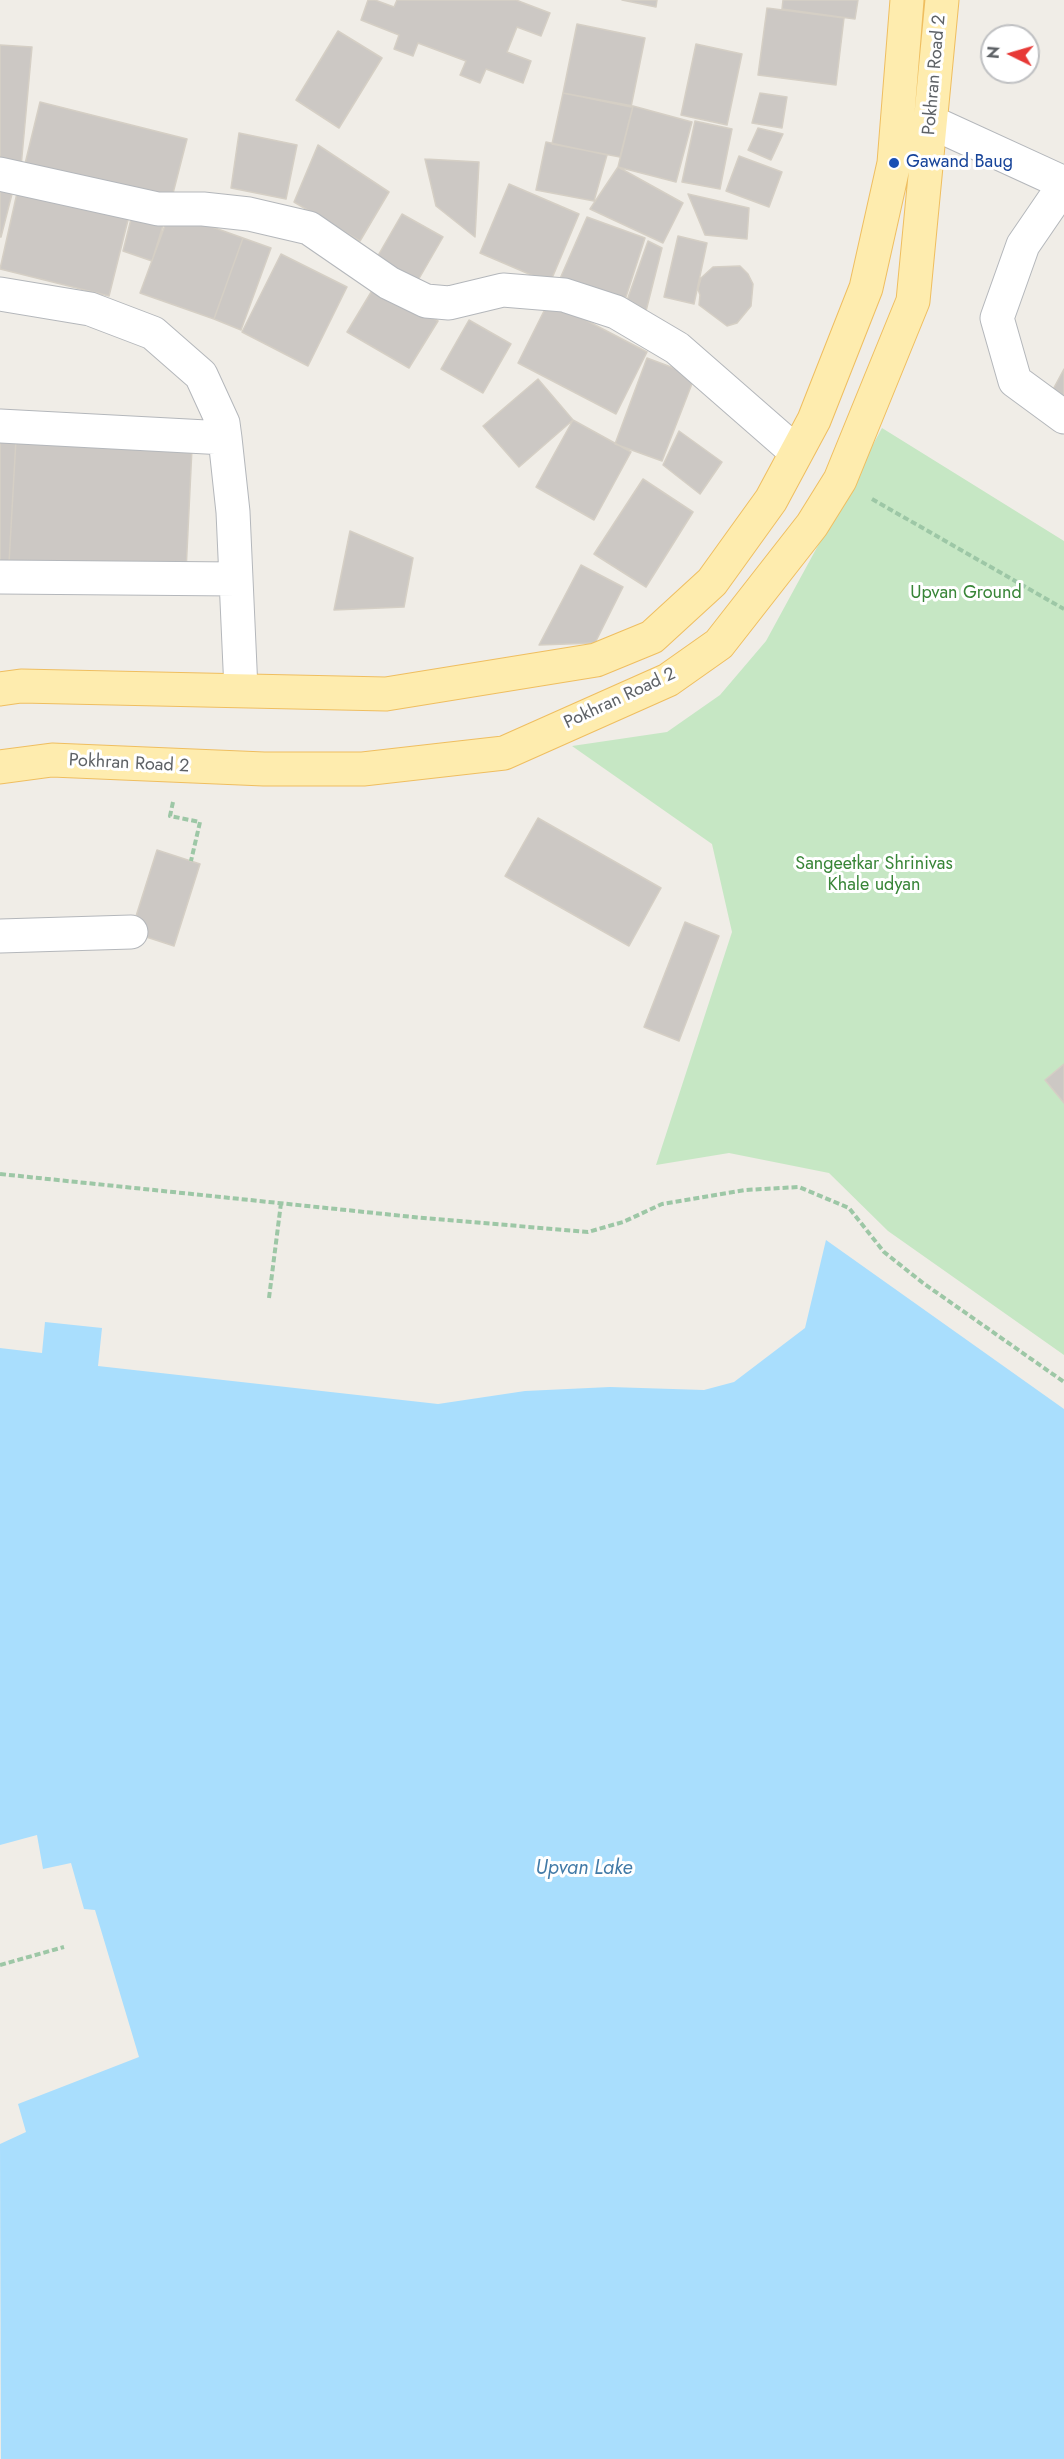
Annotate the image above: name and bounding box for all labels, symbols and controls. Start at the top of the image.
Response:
street label: Pokhran Road 2 [919,14,951,136]
north arrow [980,24,1040,84]
text: N [982,45,1006,60]
place label: Gawand Baug [906,152,1013,174]
marker: Gawand Baug [887,156,901,170]
park label: Upvan Ground [910,583,1022,605]
street label: Pokhran Road 2 [561,664,679,734]
street label: Pokhran Road 2 [68,750,190,778]
park label: Sangeetkar Shrinivas Khale udyan [795,854,953,896]
water label: Upvan Lake [536,1857,632,1881]

